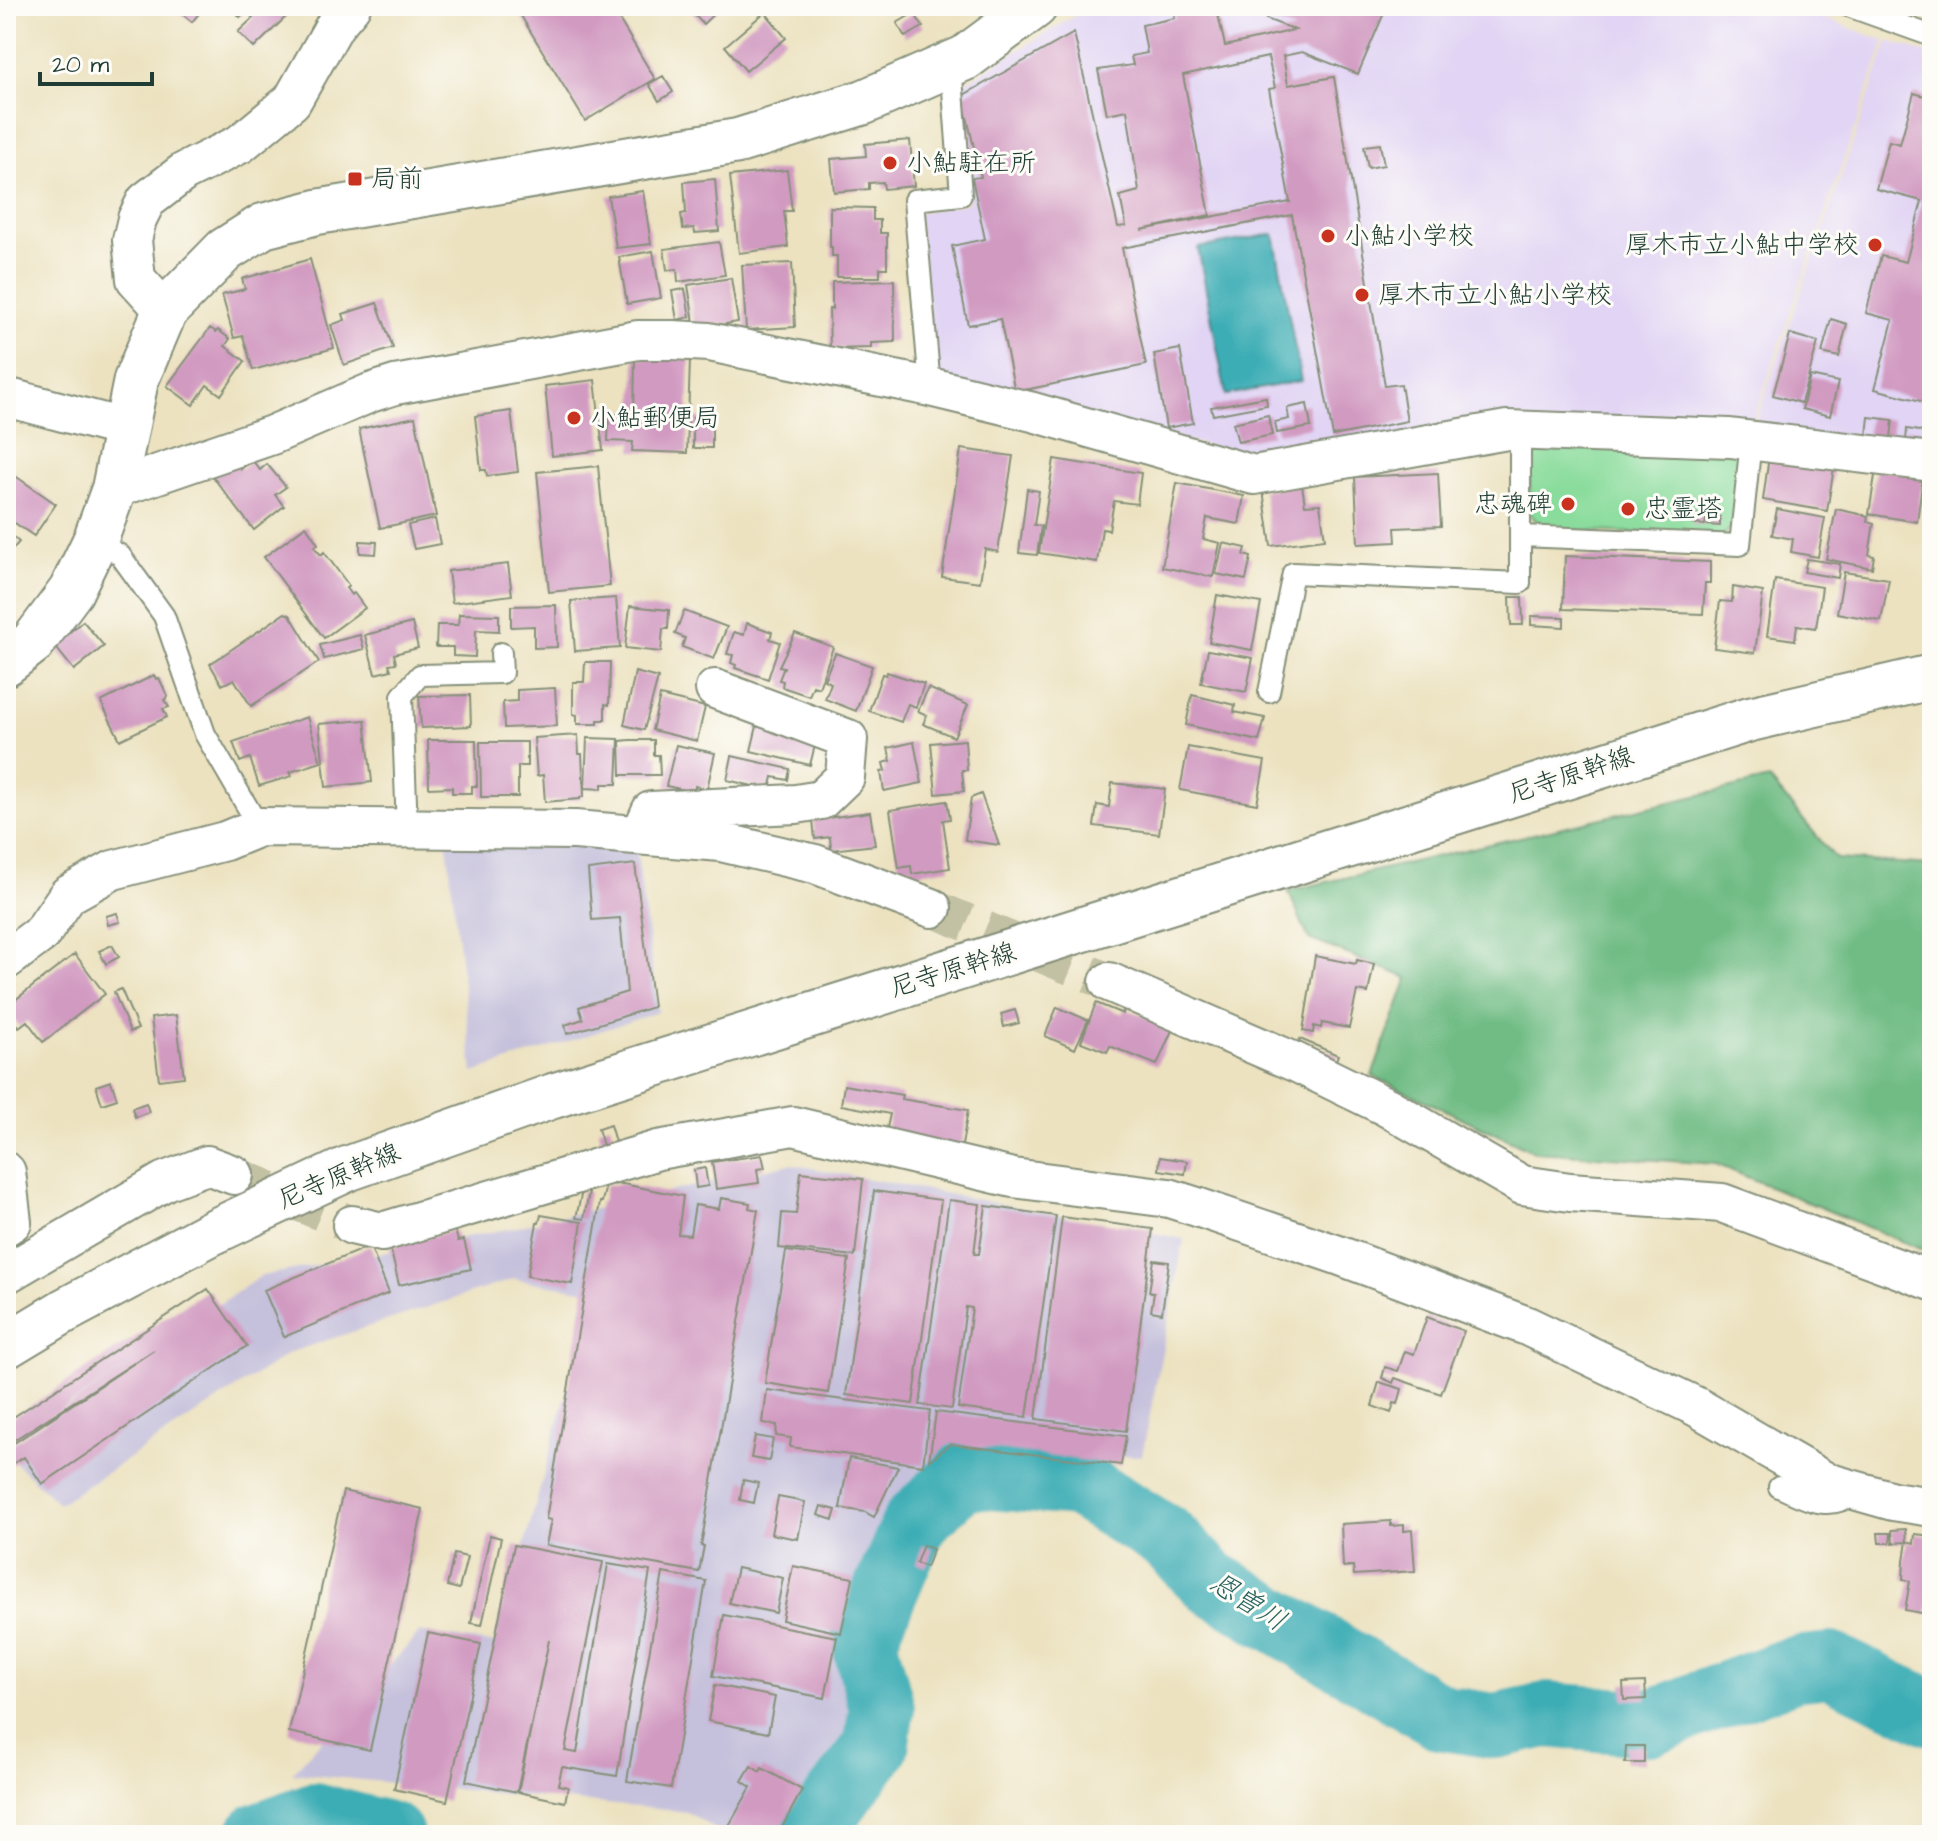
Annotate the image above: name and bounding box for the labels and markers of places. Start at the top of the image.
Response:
place label: 小鮎駐在所 [906,145,1036,181]
marker: 小鮎駐在所 [881,154,899,172]
place label: 局前 [371,161,423,197]
marker: 局前 [346,170,364,188]
place label: 小鮎小学校 [1344,218,1474,254]
marker: 小鮎小学校 [1319,227,1337,245]
place label: 厚木市立小鮎中学校 [1625,227,1859,263]
marker: 厚木市立小鮎中学校 [1866,236,1884,254]
place label: 厚木市立小鮎小学校 [1378,277,1612,313]
marker: 厚木市立小鮎小学校 [1353,286,1371,304]
place label: 小鮎郵便局 [590,400,720,436]
marker: 小鮎郵便局 [565,409,583,427]
place label: 忠魂碑 [1474,486,1552,522]
place label: 忠霊塔 [1644,491,1722,527]
marker: 忠魂碑 [1559,495,1577,513]
marker: 忠霊塔 [1619,500,1637,518]

